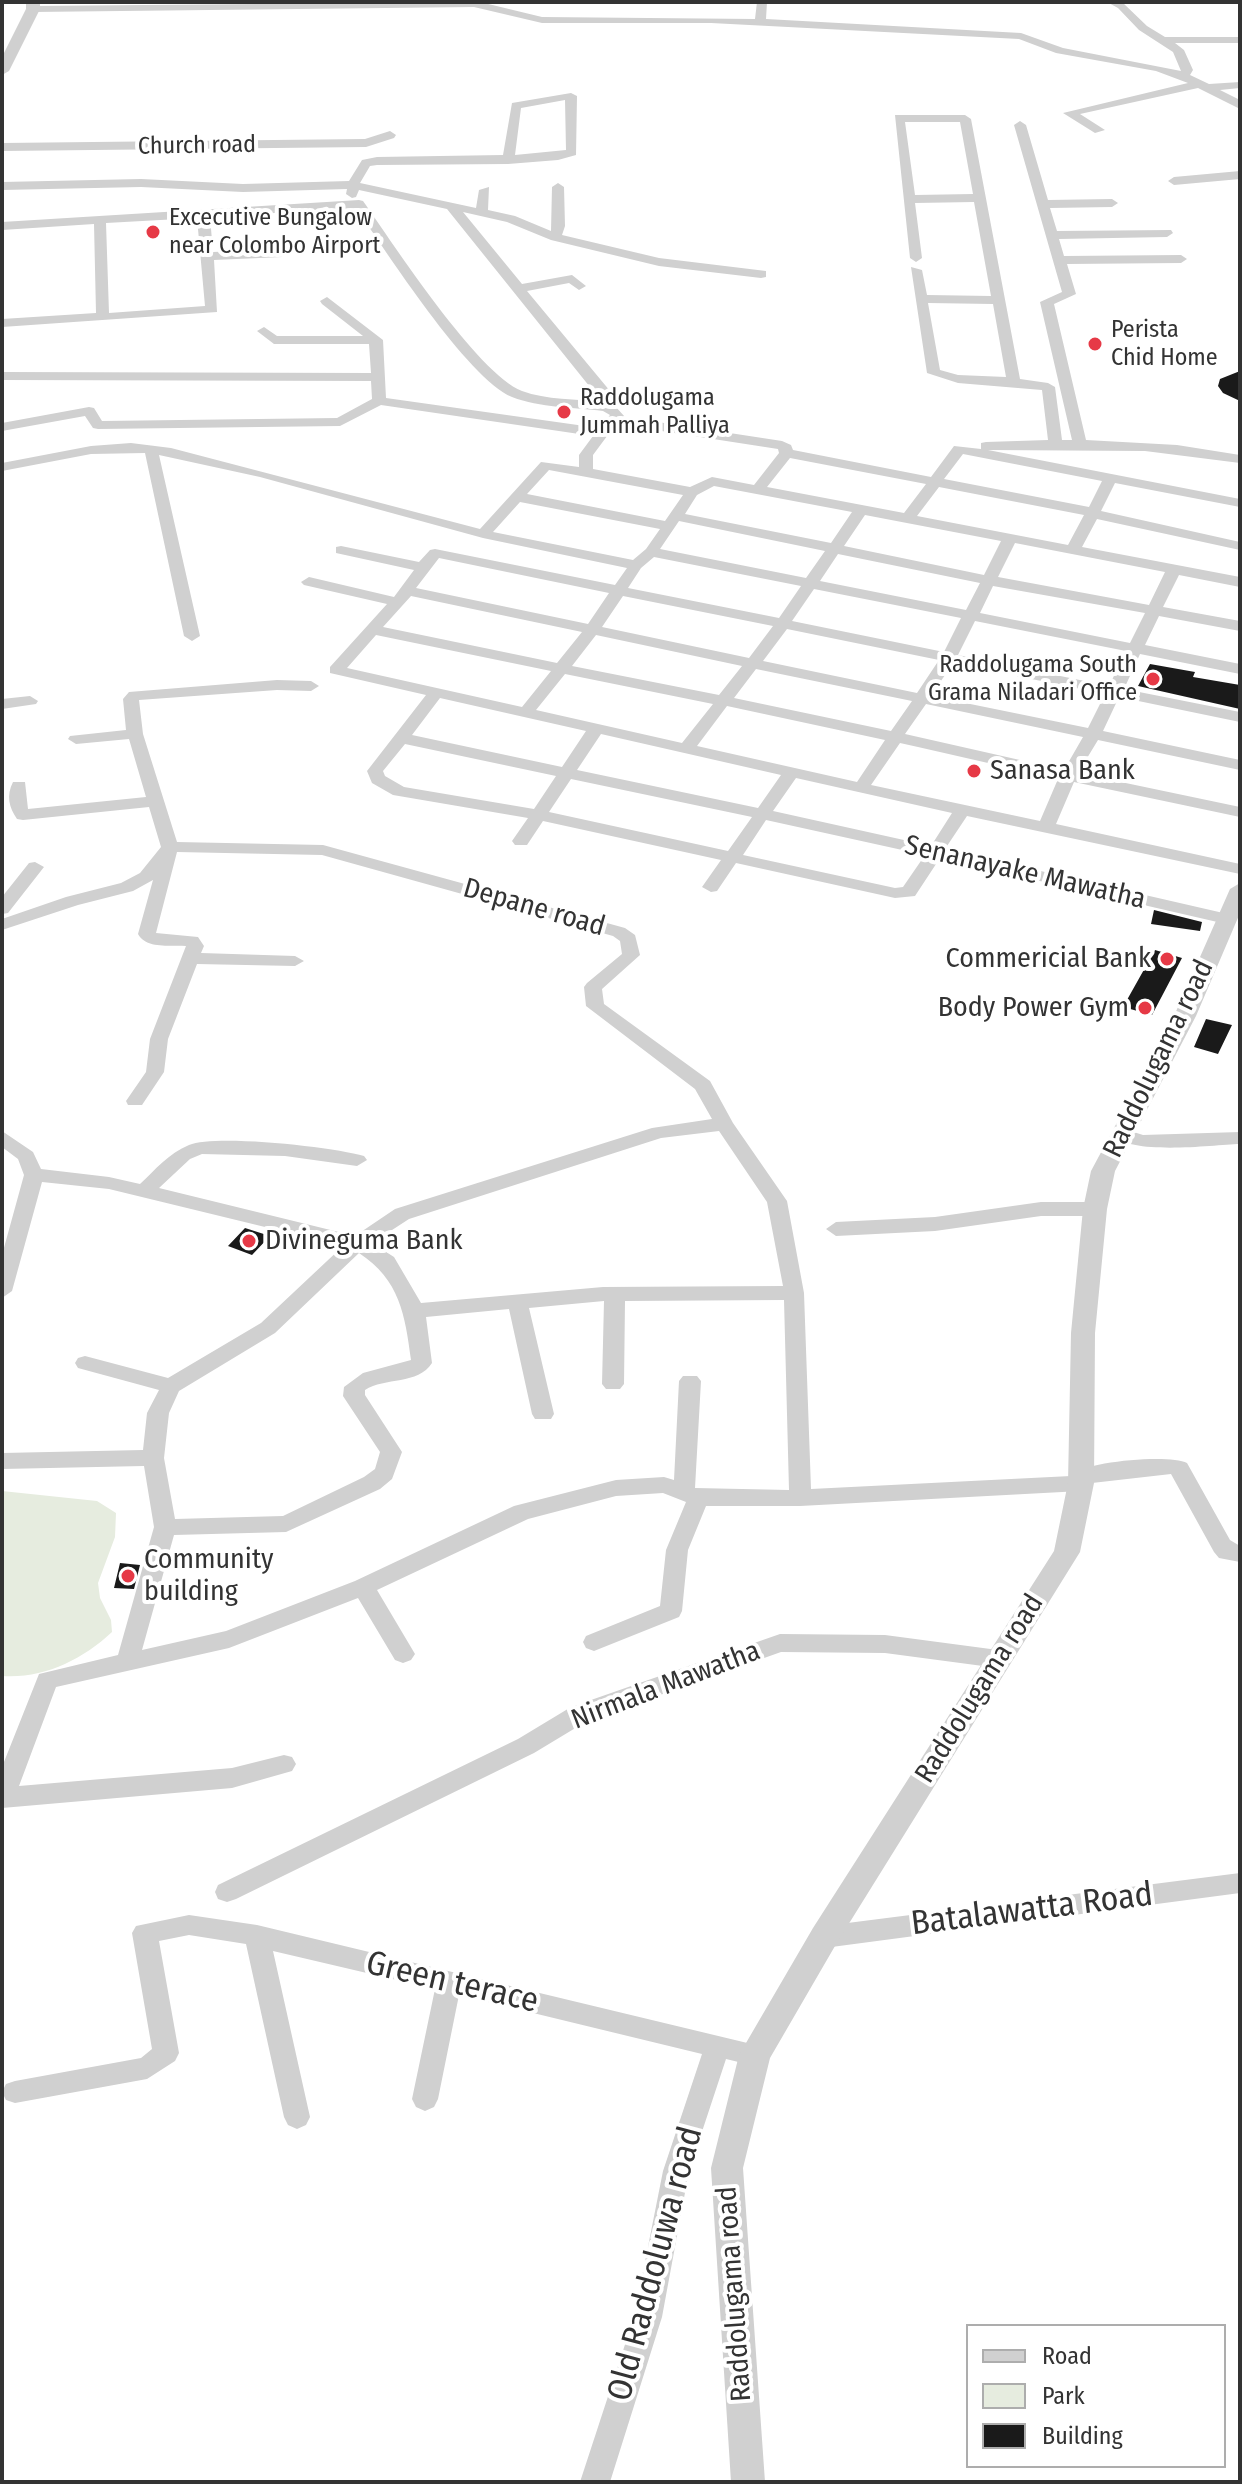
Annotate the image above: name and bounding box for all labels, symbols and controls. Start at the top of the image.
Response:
street label: Church road [138,131,256,161]
place label: Excecutive Bungalow near Colombo Airport [169,204,380,260]
marker: Excecutive Bungalow near Colombo Airport [144,223,162,241]
place label: Perista Chid Home [1111,316,1218,372]
marker: Perista Chid Home [1086,335,1104,353]
place label: Raddolugama Jummah Palliya [580,384,730,440]
marker: Raddolugama Jummah Palliya [555,403,573,421]
place label: Raddolugama South Grama Niladari Office [928,651,1137,707]
marker: Raddolugama South Grama Niladari Office [1144,670,1162,688]
place label: Sanasa Bank [990,754,1135,788]
marker: Sanasa Bank [965,762,983,780]
street label: Senanayake Mawatha [901,829,1149,917]
street label: Depane road [459,872,609,944]
place label: Commericial Bank [946,942,1151,976]
marker: Commericial Bank [1158,950,1176,968]
street label: Raddolugama road [1097,955,1221,1163]
place label: Body Power Gym [938,991,1129,1025]
marker: Body Power Gym [1136,999,1154,1017]
place label: Divineguma Bank [265,1224,463,1258]
marker: Divineguma Bank [240,1232,258,1250]
place label: Community building [144,1543,273,1609]
marker: Community building [119,1567,137,1585]
street label: Raddolugama road [909,1589,1051,1789]
street label: Nirmala Mawatha [567,1635,765,1737]
street label: Batalawatta Road [909,1875,1155,1945]
street label: Green terace [362,1943,542,2023]
street label: Old Raddoluwa road [600,2122,712,2406]
street label: Raddolugama road [711,2185,759,2403]
legend [966,2324,1226,2468]
text: Road [1042,2342,1092,2370]
text: Park [1042,2382,1085,2410]
text: Building [1042,2422,1123,2450]

